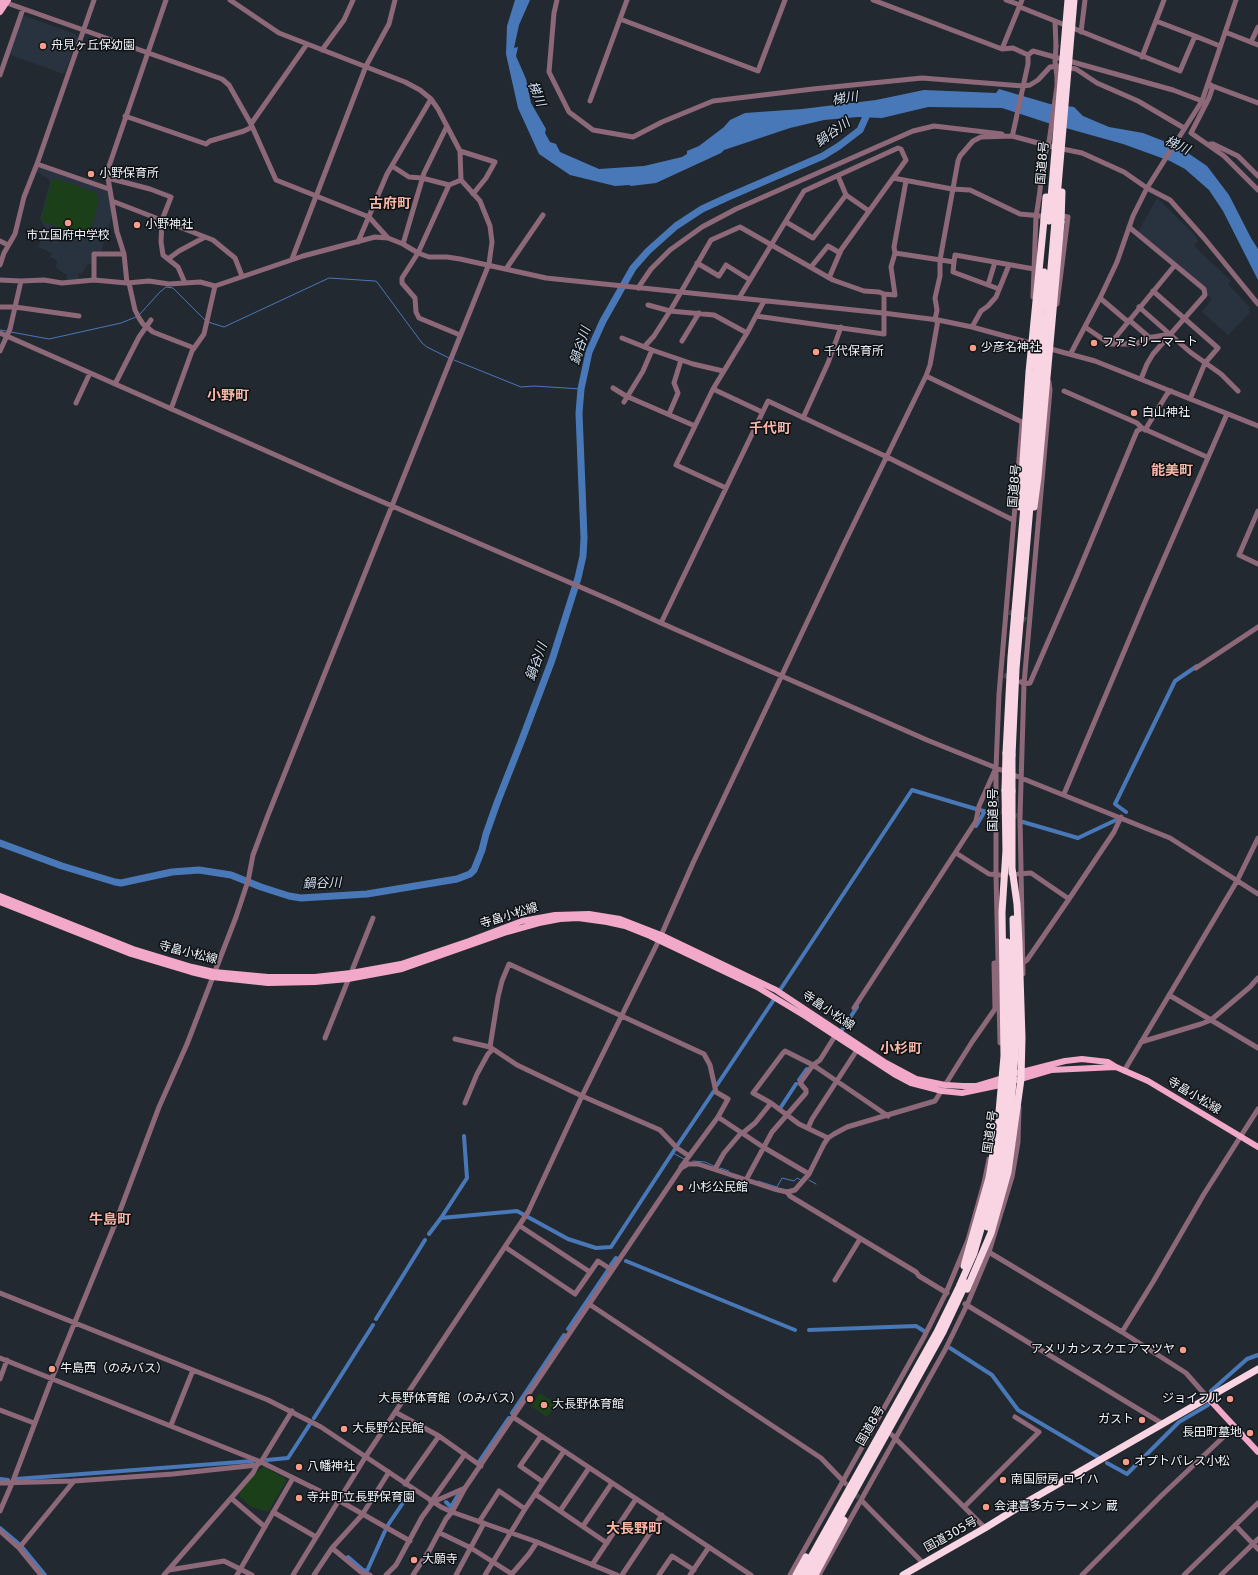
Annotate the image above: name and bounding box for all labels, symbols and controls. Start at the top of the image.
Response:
place label: 舟見ヶ丘保幼園 [51,39,135,53]
marker: 舟見ヶ丘保幼園 [38,41,48,51]
water label: 梯川 [524,79,548,109]
water label: 梯川 [831,89,859,109]
water label: 鍋谷川 [813,115,853,151]
water label: 梯川 [1162,133,1192,159]
street label: 国道8号 [1034,141,1052,185]
place label: 小野保育所 [99,167,159,181]
marker: 小野保育所 [86,169,96,179]
district label: 古府町 [369,196,411,212]
marker: 市立国府中学校 [63,218,73,228]
place label: 小野神社 [145,218,193,232]
marker: 小野神社 [132,220,142,230]
place label: 市立国府中学校 [26,229,110,243]
water label: 鍋谷川 [568,325,594,367]
place label: ファミリーマート [1102,336,1198,350]
marker: ファミリーマート [1089,338,1099,348]
place label: 少彦名神社 [981,341,1041,355]
marker: 少彦名神社 [968,343,978,353]
place label: 千代保育所 [824,345,884,359]
marker: 千代保育所 [811,347,821,357]
district label: 小野町 [207,388,249,404]
place label: 白山神社 [1142,406,1190,420]
marker: 白山神社 [1129,408,1139,418]
district label: 千代町 [749,421,791,437]
district label: 能美町 [1151,463,1193,479]
street label: 国道8号 [1006,464,1024,508]
water label: 鍋谷川 [523,641,551,683]
street label: 国道8号 [987,788,1001,832]
water label: 鍋谷川 [302,876,342,892]
street label: 寺畠小松線 [478,900,540,932]
street label: 寺畠小松線 [157,939,219,967]
street label: 寺畠小松線 [799,988,857,1034]
district label: 小杉町 [880,1041,922,1057]
street label: 寺畠小松線 [1165,1074,1223,1118]
street label: 国道8号 [981,1109,1001,1155]
place label: 小杉公民館 [688,1181,748,1195]
marker: 小杉公民館 [675,1183,685,1193]
district label: 牛島町 [89,1212,131,1228]
place label: アメリカンスクエアマツヤ [1031,1343,1175,1357]
marker: アメリカンスクエアマツヤ [1178,1345,1188,1355]
place label: 牛島西（のみバス） [60,1362,168,1376]
marker: 牛島西（のみバス） [47,1364,57,1374]
place label: 大長野体育館（のみバス） [378,1392,522,1406]
place label: ジョイフル [1162,1392,1222,1406]
marker: 大長野体育館（のみバス） [525,1394,535,1404]
marker: ジョイフル [1225,1394,1235,1404]
place label: 大長野体育館 [552,1398,624,1412]
marker: 大長野体育館 [539,1400,549,1410]
street label: 国道8号 [854,1404,888,1448]
place label: ガスト [1098,1413,1134,1427]
marker: ガスト [1137,1415,1147,1425]
place label: 大長野公民館 [352,1422,424,1436]
marker: 大長野公民館 [339,1424,349,1434]
place label: 長田町墓地 [1182,1426,1242,1440]
marker: 長田町墓地 [1245,1428,1255,1438]
place label: オプトパレス小松 [1134,1455,1230,1469]
marker: オプトパレス小松 [1121,1457,1131,1467]
place label: 八幡神社 [307,1460,355,1474]
marker: 八幡神社 [294,1462,304,1472]
place label: 南国厨房 ロイハ [1011,1473,1099,1487]
marker: 南国厨房 ロイハ [998,1475,1008,1485]
place label: 寺井町立長野保育園 [307,1491,415,1505]
marker: 寺井町立長野保育園 [294,1493,304,1503]
place label: 会津喜多方ラーメン 蔵 [994,1500,1118,1514]
marker: 会津喜多方ラーメン 蔵 [981,1502,991,1512]
street label: 国道305号 [922,1514,980,1556]
district label: 大長野町 [606,1521,662,1537]
place label: 大願寺 [422,1553,458,1567]
marker: 大願寺 [409,1555,419,1565]

